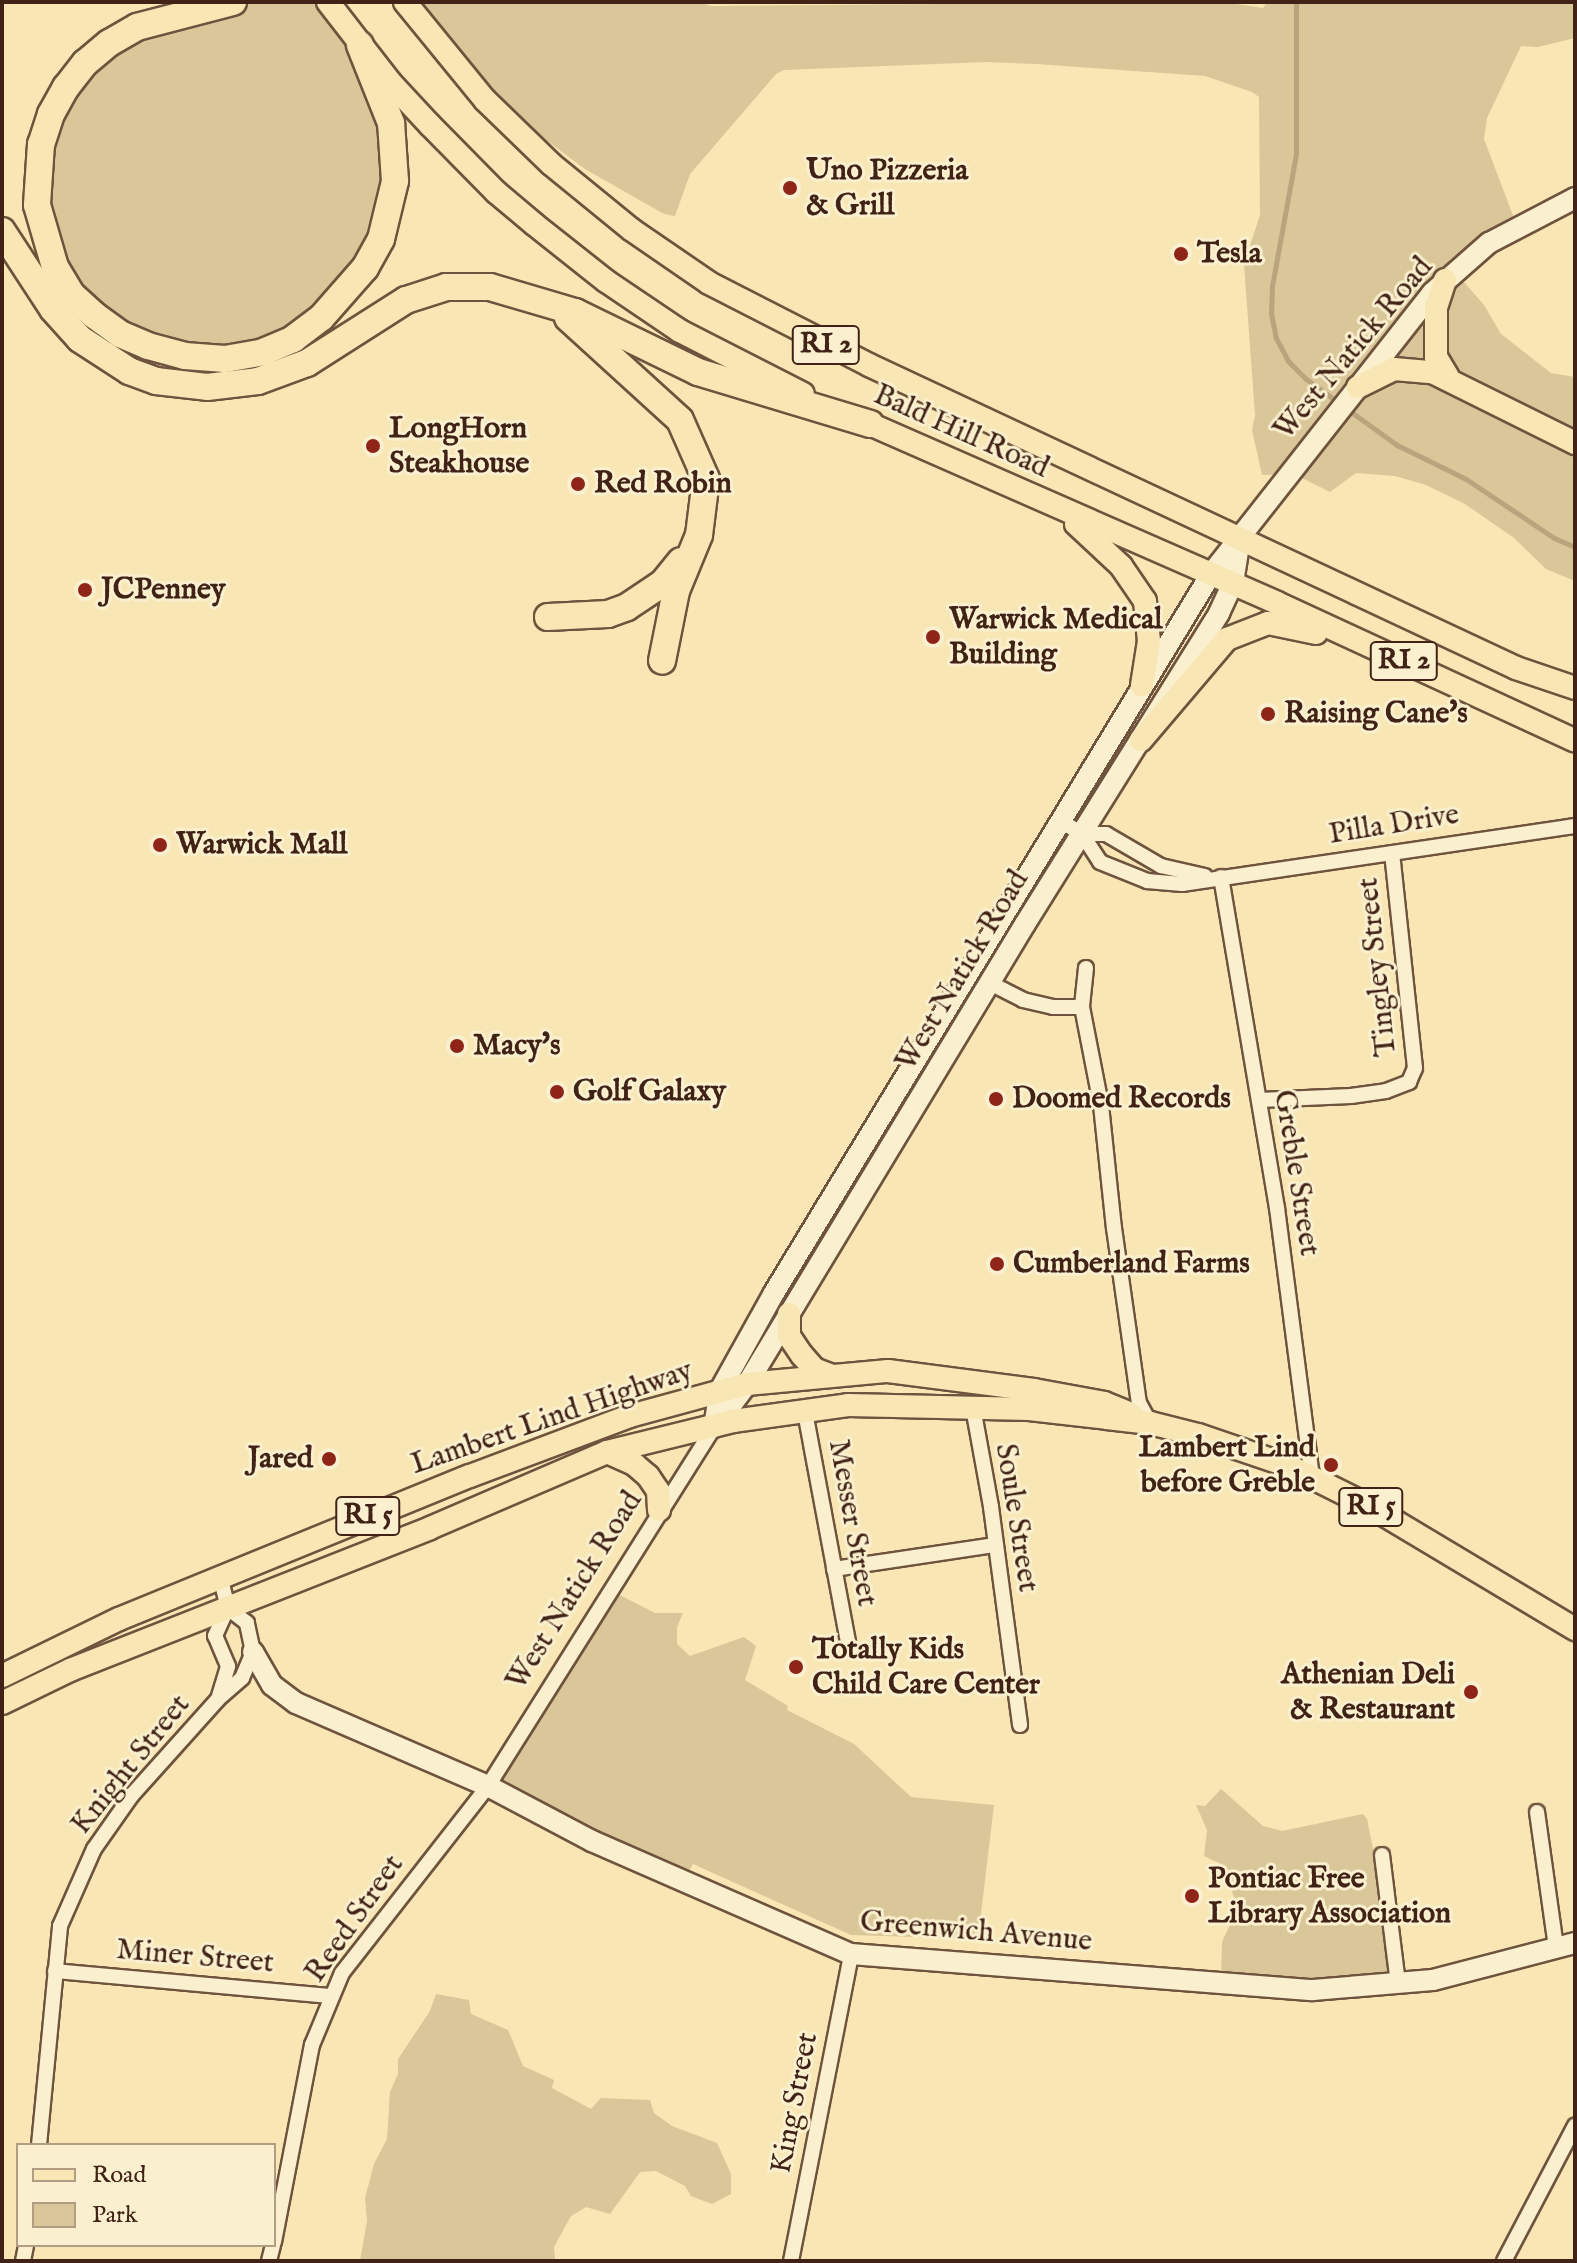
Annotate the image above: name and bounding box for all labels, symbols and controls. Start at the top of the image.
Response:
place label: Uno Pizzeria & Grill [806,153,968,224]
marker: Uno Pizzeria & Grill [781,179,799,197]
place label: Tesla [1197,236,1262,272]
marker: Tesla [1172,245,1190,263]
street label: West Natick Road [1267,250,1441,448]
road number: RI 2 [790,321,862,369]
street label: Bald Hill Road [868,377,1054,487]
place label: LongHorn Steakhouse [389,411,529,482]
marker: LongHorn Steakhouse [364,437,382,455]
place label: Red Robin [594,466,732,502]
marker: Red Robin [569,475,587,493]
place label: JCPenney [101,572,226,608]
marker: JCPenney [76,581,94,599]
place label: Warwick Medical Building [949,602,1162,672]
marker: Warwick Medical Building [924,628,942,646]
road number: RI 2 [1368,637,1440,685]
place label: Raising Cane's [1284,696,1468,732]
marker: Raising Cane's [1259,705,1277,723]
street label: Pilla Drive [1326,797,1462,853]
place label: Warwick Mall [176,827,347,863]
marker: Warwick Mall [151,836,169,854]
street label: West Natick Road [889,864,1037,1078]
street label: Tingley Street [1351,876,1405,1058]
place label: Macy's [473,1028,560,1064]
marker: Macy's [448,1037,466,1055]
place label: Golf Galaxy [573,1074,726,1110]
place label: Doomed Records [1012,1081,1231,1117]
marker: Golf Galaxy [548,1083,566,1101]
street label: Greble Street [1265,1087,1327,1259]
marker: Doomed Records [987,1090,1005,1108]
place label: Cumberland Farms [1013,1246,1250,1282]
marker: Cumberland Farms [988,1255,1006,1273]
street label: Lambert Lind Highway [406,1353,698,1483]
place label: Lambert Lind before Greble [1139,1430,1315,1500]
street label: Messer Street [820,1437,884,1609]
place label: Jared [248,1441,313,1477]
street label: Soule Street [986,1441,1046,1595]
marker: Jared [320,1450,338,1468]
marker: Lambert Lind before Greble [1322,1456,1340,1474]
road number: RI 5 [1337,1483,1405,1531]
street label: West Natick Road [499,1485,651,1697]
road number: RI 5 [334,1492,402,1540]
place label: Totally Kids Child Care Center [812,1632,1040,1702]
place label: Athenian Deli & Restaurant [1281,1657,1455,1728]
marker: Totally Kids Child Care Center [787,1658,805,1676]
marker: Athenian Deli & Restaurant [1462,1683,1480,1701]
street label: Knight Street [64,1688,198,1842]
street label: Reed Street [298,1848,412,1990]
place label: Pontiac Free Library Association [1208,1861,1451,1932]
marker: Pontiac Free Library Association [1183,1887,1201,1905]
street label: Greenwich Avenue [859,1904,1093,1960]
street label: Miner Street [115,1932,275,1982]
street label: King Street [764,2029,826,2177]
legend [16,2143,276,2247]
text: Road [92,2160,146,2191]
text: Park [92,2200,138,2231]

